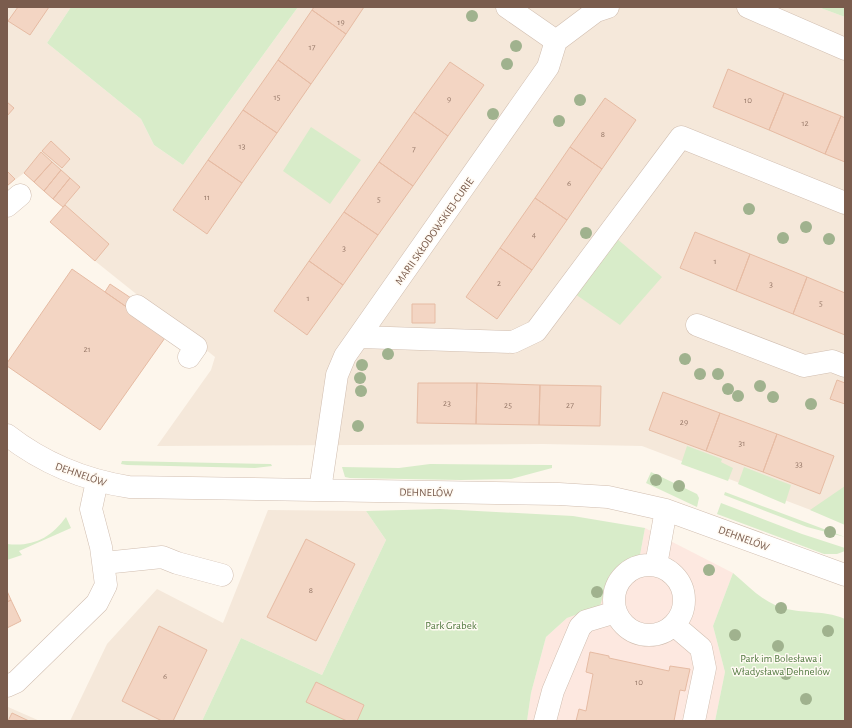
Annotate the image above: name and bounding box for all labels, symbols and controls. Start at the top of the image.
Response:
house number: 19 [337,18,345,27]
house number: 17 [309,43,316,52]
house number: 15 [274,93,281,102]
house number: 9 [447,95,451,104]
house number: 10 [744,96,752,105]
house number: 12 [801,119,809,128]
house number: 8 [601,130,605,139]
house number: 13 [239,142,246,151]
house number: 7 [412,145,416,154]
street label: MARII SKŁODOWSKIEJ-CURIE [393,175,476,287]
house number: 6 [567,179,571,188]
house number: 11 [204,193,210,202]
house number: 5 [377,195,381,204]
house number: 4 [532,230,537,239]
house number: 3 [342,244,346,253]
house number: 1 [713,257,717,266]
house number: 2 [497,279,501,288]
house number: 3 [769,280,773,289]
house number: 1 [306,294,310,303]
house number: 5 [819,299,823,308]
house number: 21 [83,345,91,354]
house number: 23 [443,399,451,408]
house number: 25 [504,401,512,410]
house number: 27 [566,401,574,410]
house number: 29 [680,418,688,427]
house number: 31 [739,439,745,448]
street label: DEHNELÓW [54,460,108,488]
house number: 33 [795,460,803,469]
street label: DEHNELÓW [399,486,453,498]
street label: DEHNELÓW [717,523,771,553]
house number: 8 [309,586,313,595]
park label: Park Grabek [425,620,477,631]
park label: Park im Bolesława i Władysława Dehnelów [732,653,831,677]
house number: 6 [163,672,167,681]
house number: 10 [635,678,643,687]

